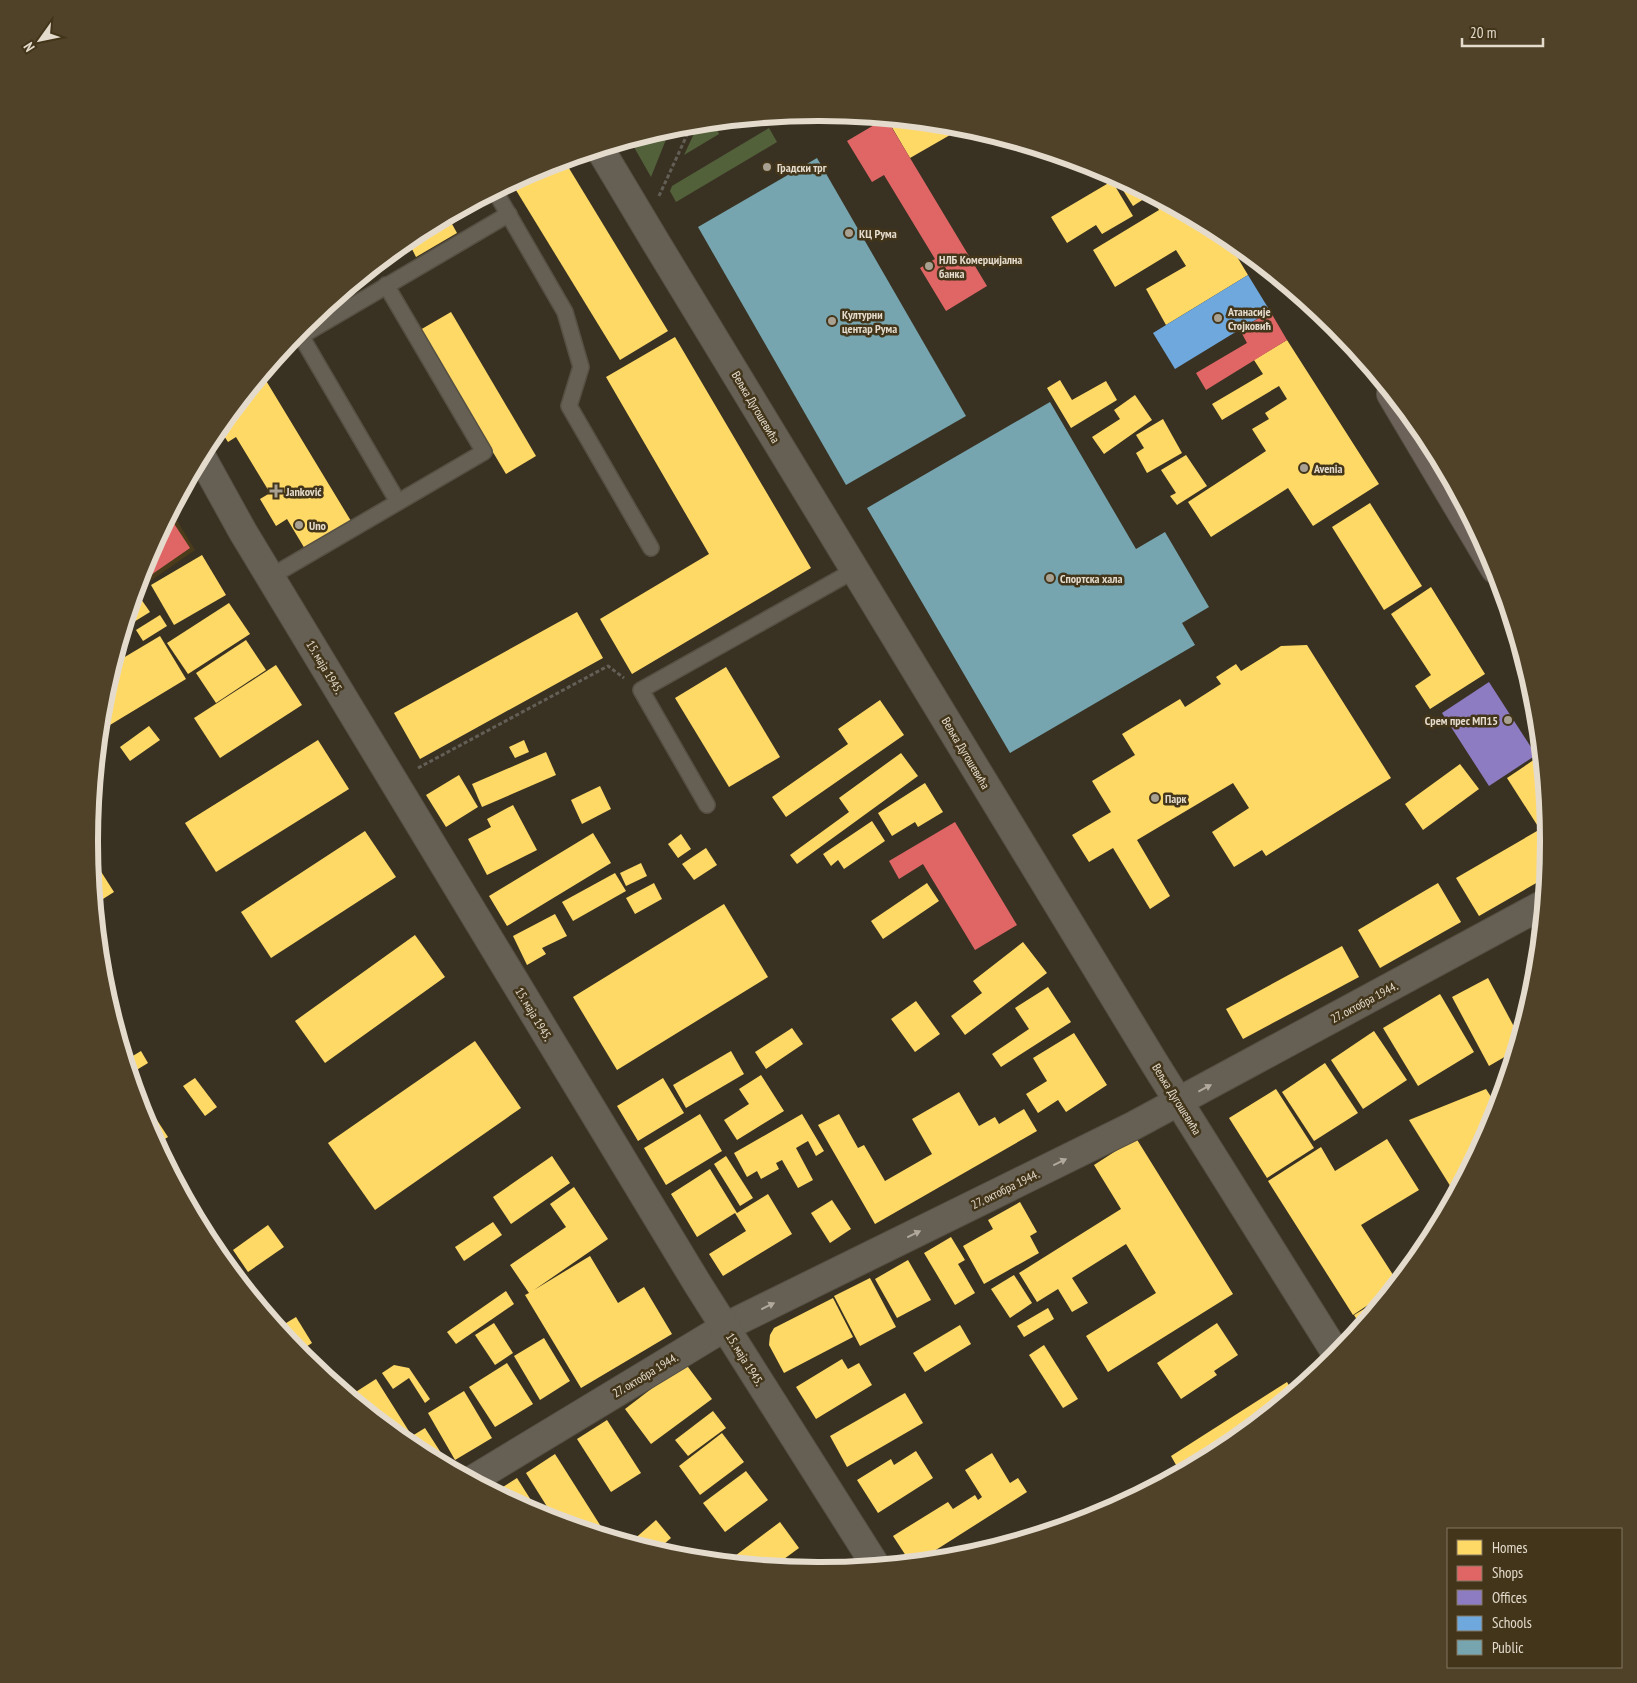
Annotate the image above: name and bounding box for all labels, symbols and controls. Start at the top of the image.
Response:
north arrow [15,15,65,65]
scale bar [1462,15,1543,47]
text: 20 m [1470,23,1496,42]
text: N [19,39,39,55]
place label: Градски трг [777,160,827,175]
marker: Градски трг [761,161,773,173]
place label: КЦ Рума [859,226,897,241]
marker: КЦ Рума [843,227,855,239]
place label: НЛБ Комерцијална банка [939,252,1022,281]
marker: НЛБ Комерцијална банка [923,260,935,272]
place label: Атанасије Стојковић [1227,304,1271,333]
place label: Културни центар Рума [842,307,897,336]
marker: Атанасије Стојковић [1212,312,1224,324]
marker: Културни центар Рума [826,315,838,327]
street label: Вељка Дугошевића [729,368,783,446]
place label: Avenia [1313,461,1342,476]
marker: Avenia [1298,462,1310,474]
place label: Janković [285,484,322,499]
marker: Janković [270,485,282,497]
place label: Uno [309,518,327,533]
marker: Uno [293,519,305,531]
place label: Спортска хала [1060,571,1122,586]
marker: Спортска хала [1044,572,1056,584]
street label: 15. маја 1945. [303,638,347,696]
place label: Срем прес МП15 [1425,713,1498,728]
street label: Вељка Дугошевића [939,714,993,792]
marker: Срем прес МП15 [1502,714,1514,726]
place label: Парк [1165,791,1187,806]
marker: Парк [1149,792,1161,804]
street label: 27. октобра 1944. [1328,978,1400,1026]
street label: 15. маја 1945. [512,985,556,1043]
street label: Вељка Дугошевића [1149,1061,1205,1137]
one-way arrow [1197,1084,1212,1092]
one-way arrow [1053,1158,1067,1166]
street label: 27. октобра 1944. [969,1166,1041,1212]
one-way arrow [907,1230,921,1238]
one-way arrow [761,1301,775,1309]
street label: 15. маја 1945. [723,1330,767,1388]
street label: 27. октобра 1944. [610,1350,680,1400]
legend [1447,1528,1622,1668]
text: Homes [1492,1538,1528,1557]
text: Shops [1492,1563,1523,1582]
text: Offices [1492,1588,1527,1607]
text: Schools [1492,1613,1532,1632]
text: Public [1492,1638,1524,1657]

